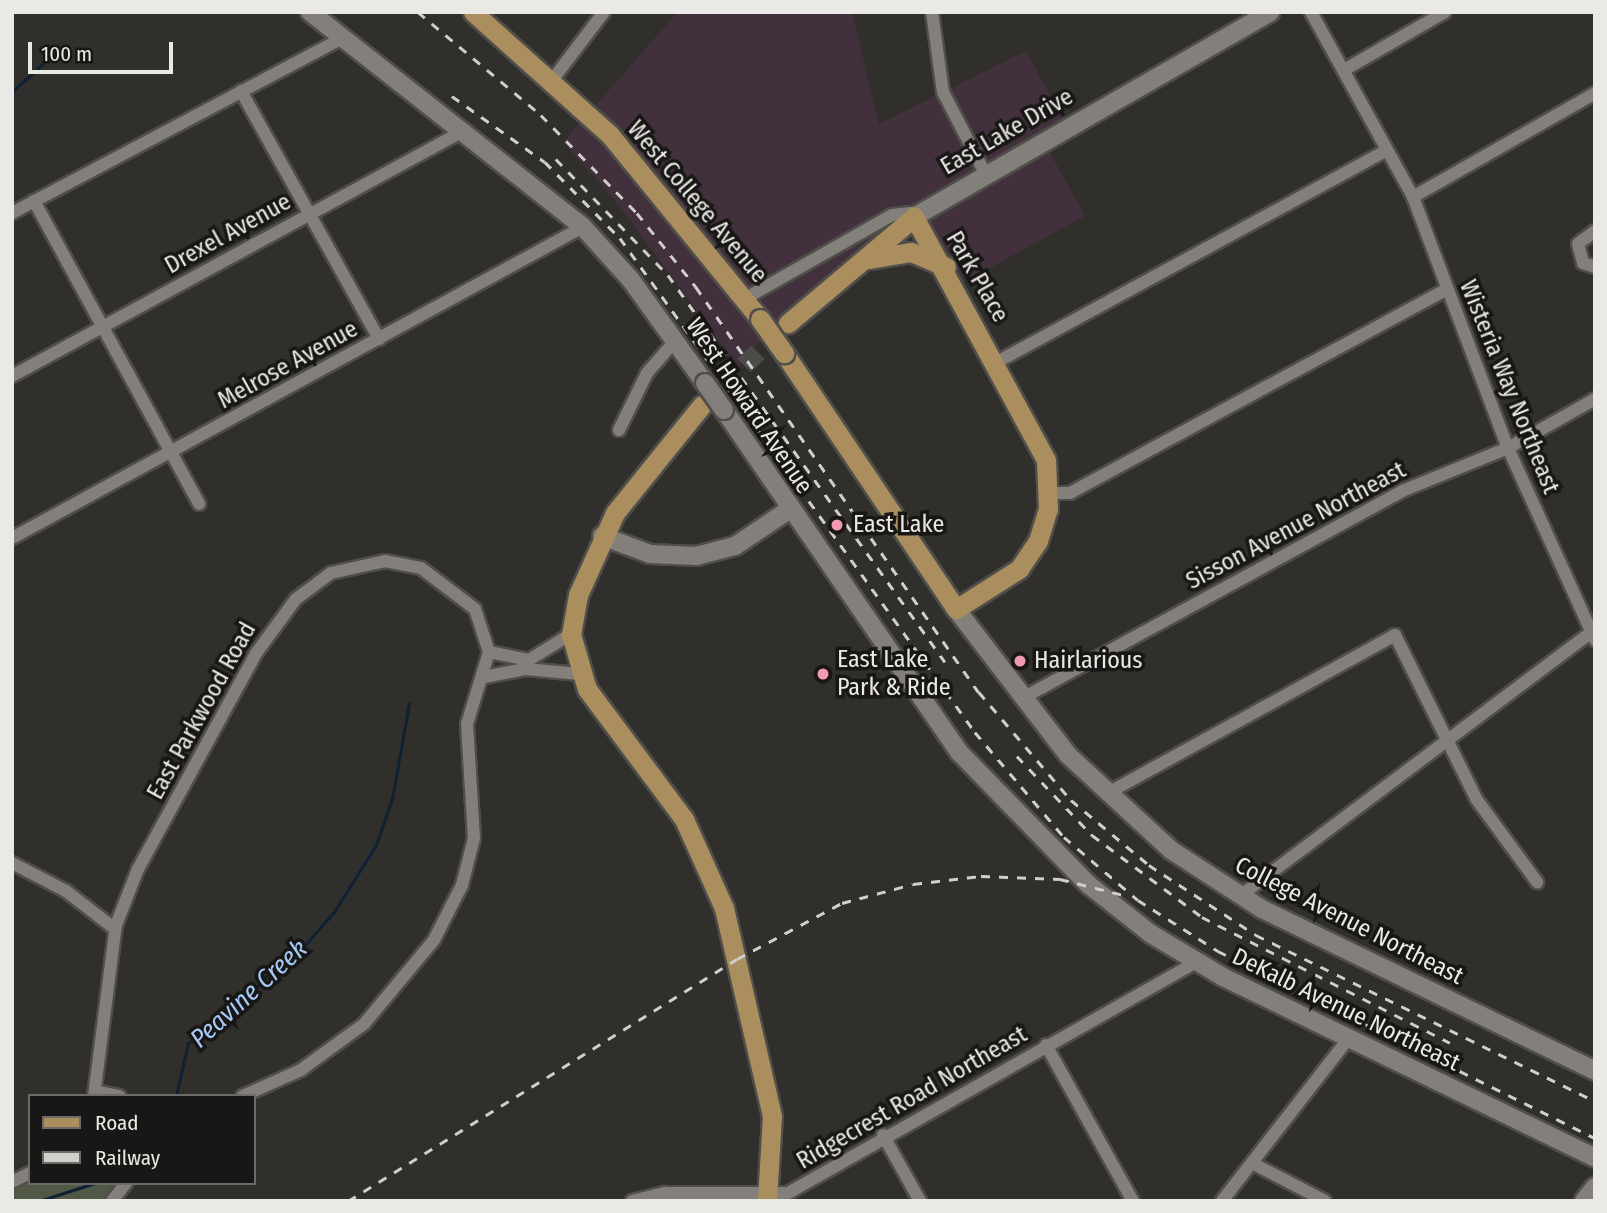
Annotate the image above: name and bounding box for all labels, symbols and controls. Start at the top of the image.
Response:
scale bar [32,28,177,72]
text: 100 m [41,41,92,67]
street label: East Lake Drive [936,83,1078,181]
street label: West College Avenue [621,115,773,289]
street label: Drexel Avenue [160,188,296,280]
street label: Park Place [939,226,1015,328]
street label: Wisteria Way Northeast [1453,276,1565,498]
street label: West Howard Avenue [679,313,819,499]
street label: Melrose Avenue [213,315,363,415]
street label: Sisson Avenue Northeast [1181,456,1411,596]
place label: East Lake [853,511,944,539]
marker: East Lake [827,515,847,535]
street label: East Parkwood Road [141,617,263,805]
place label: East Lake Park & Ride [837,646,951,702]
place label: Hairlarious [1034,647,1143,675]
marker: Hairlarious [1012,653,1028,669]
marker: East Lake Park & Ride [815,666,831,682]
street label: College Avenue Northeast [1230,851,1468,991]
water label: Peavine Creek [184,933,314,1055]
street label: DeKalb Avenue Northeast [1227,942,1465,1078]
street label: Ridgecrest Road Northeast [792,1020,1032,1176]
legend [28,1094,256,1185]
text: Road [95,1110,139,1136]
text: Railway [95,1145,160,1171]

